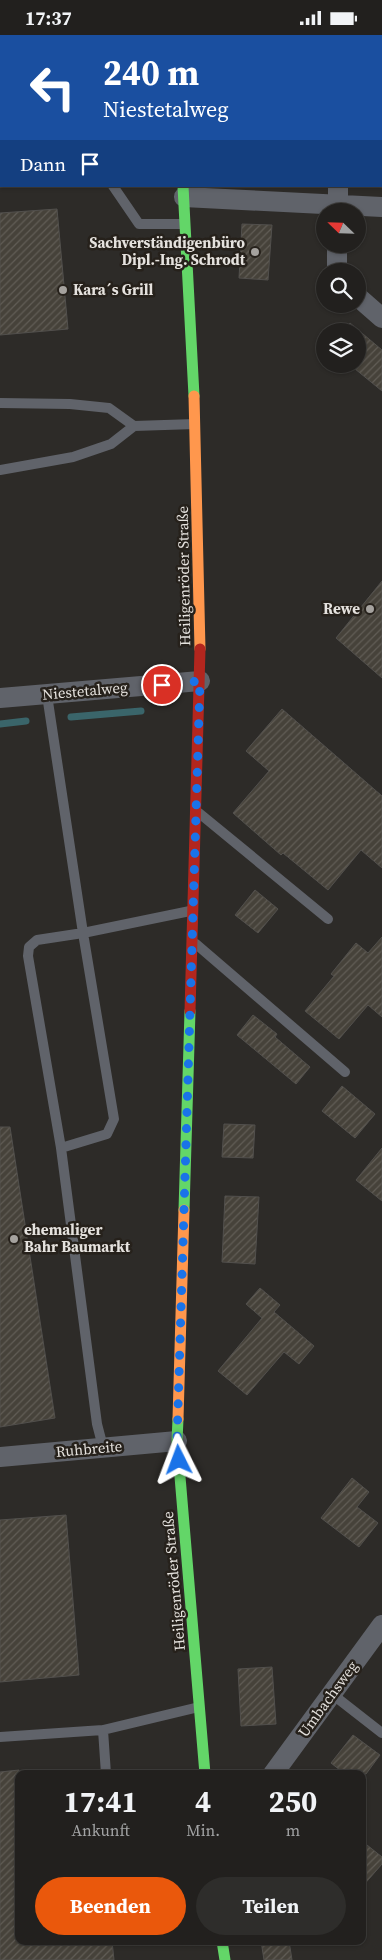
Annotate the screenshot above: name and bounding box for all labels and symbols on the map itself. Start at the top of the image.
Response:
north arrow [316,203,366,253]
place label: Sachverständigenbüro Dipl.-Ing. Schrodt [89,232,246,270]
marker: Sachverständigenbüro Dipl.-Ing. Schrodt [249,246,261,258]
place label: Kara´s Grill [73,279,154,300]
marker: Kara´s Grill [57,284,69,296]
street label: Heiligenröder Straße [172,505,195,646]
place label: Rewe [323,598,360,619]
marker: Rewe [364,603,376,615]
pin [141,664,183,706]
street label: Niestetalweg [41,676,129,705]
place label: ehemaliger Bahr Baumarkt [24,1219,131,1257]
marker: ehemaliger Bahr Baumarkt [8,1233,20,1245]
position arrow [152,1433,204,1485]
street label: Ruhbreite [55,1435,124,1462]
street label: Heiligenröder Straße [157,1510,190,1652]
street label: Umbachsweg [293,1656,363,1741]

